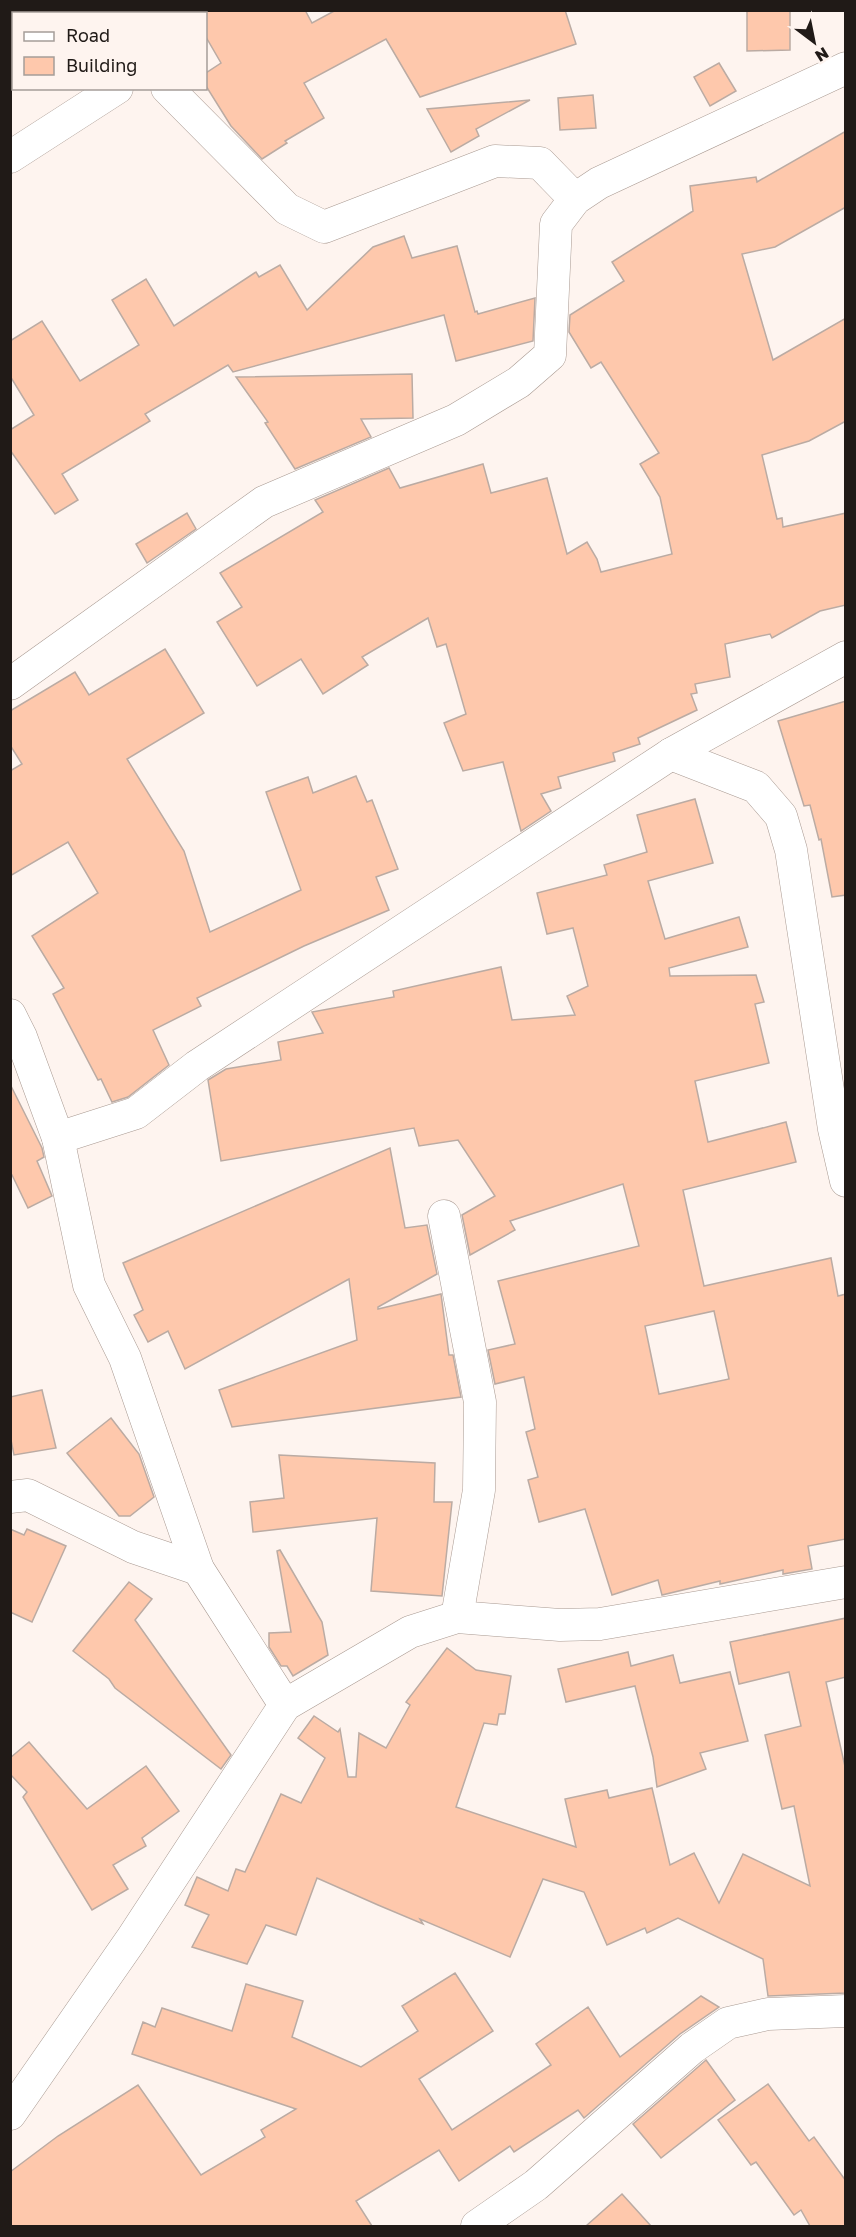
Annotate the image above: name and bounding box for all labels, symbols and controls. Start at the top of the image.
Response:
legend [12,12,207,90]
north arrow [784,12,844,72]
text: Road [66,24,110,46]
text: N [811,43,832,66]
text: Building [66,54,137,76]

